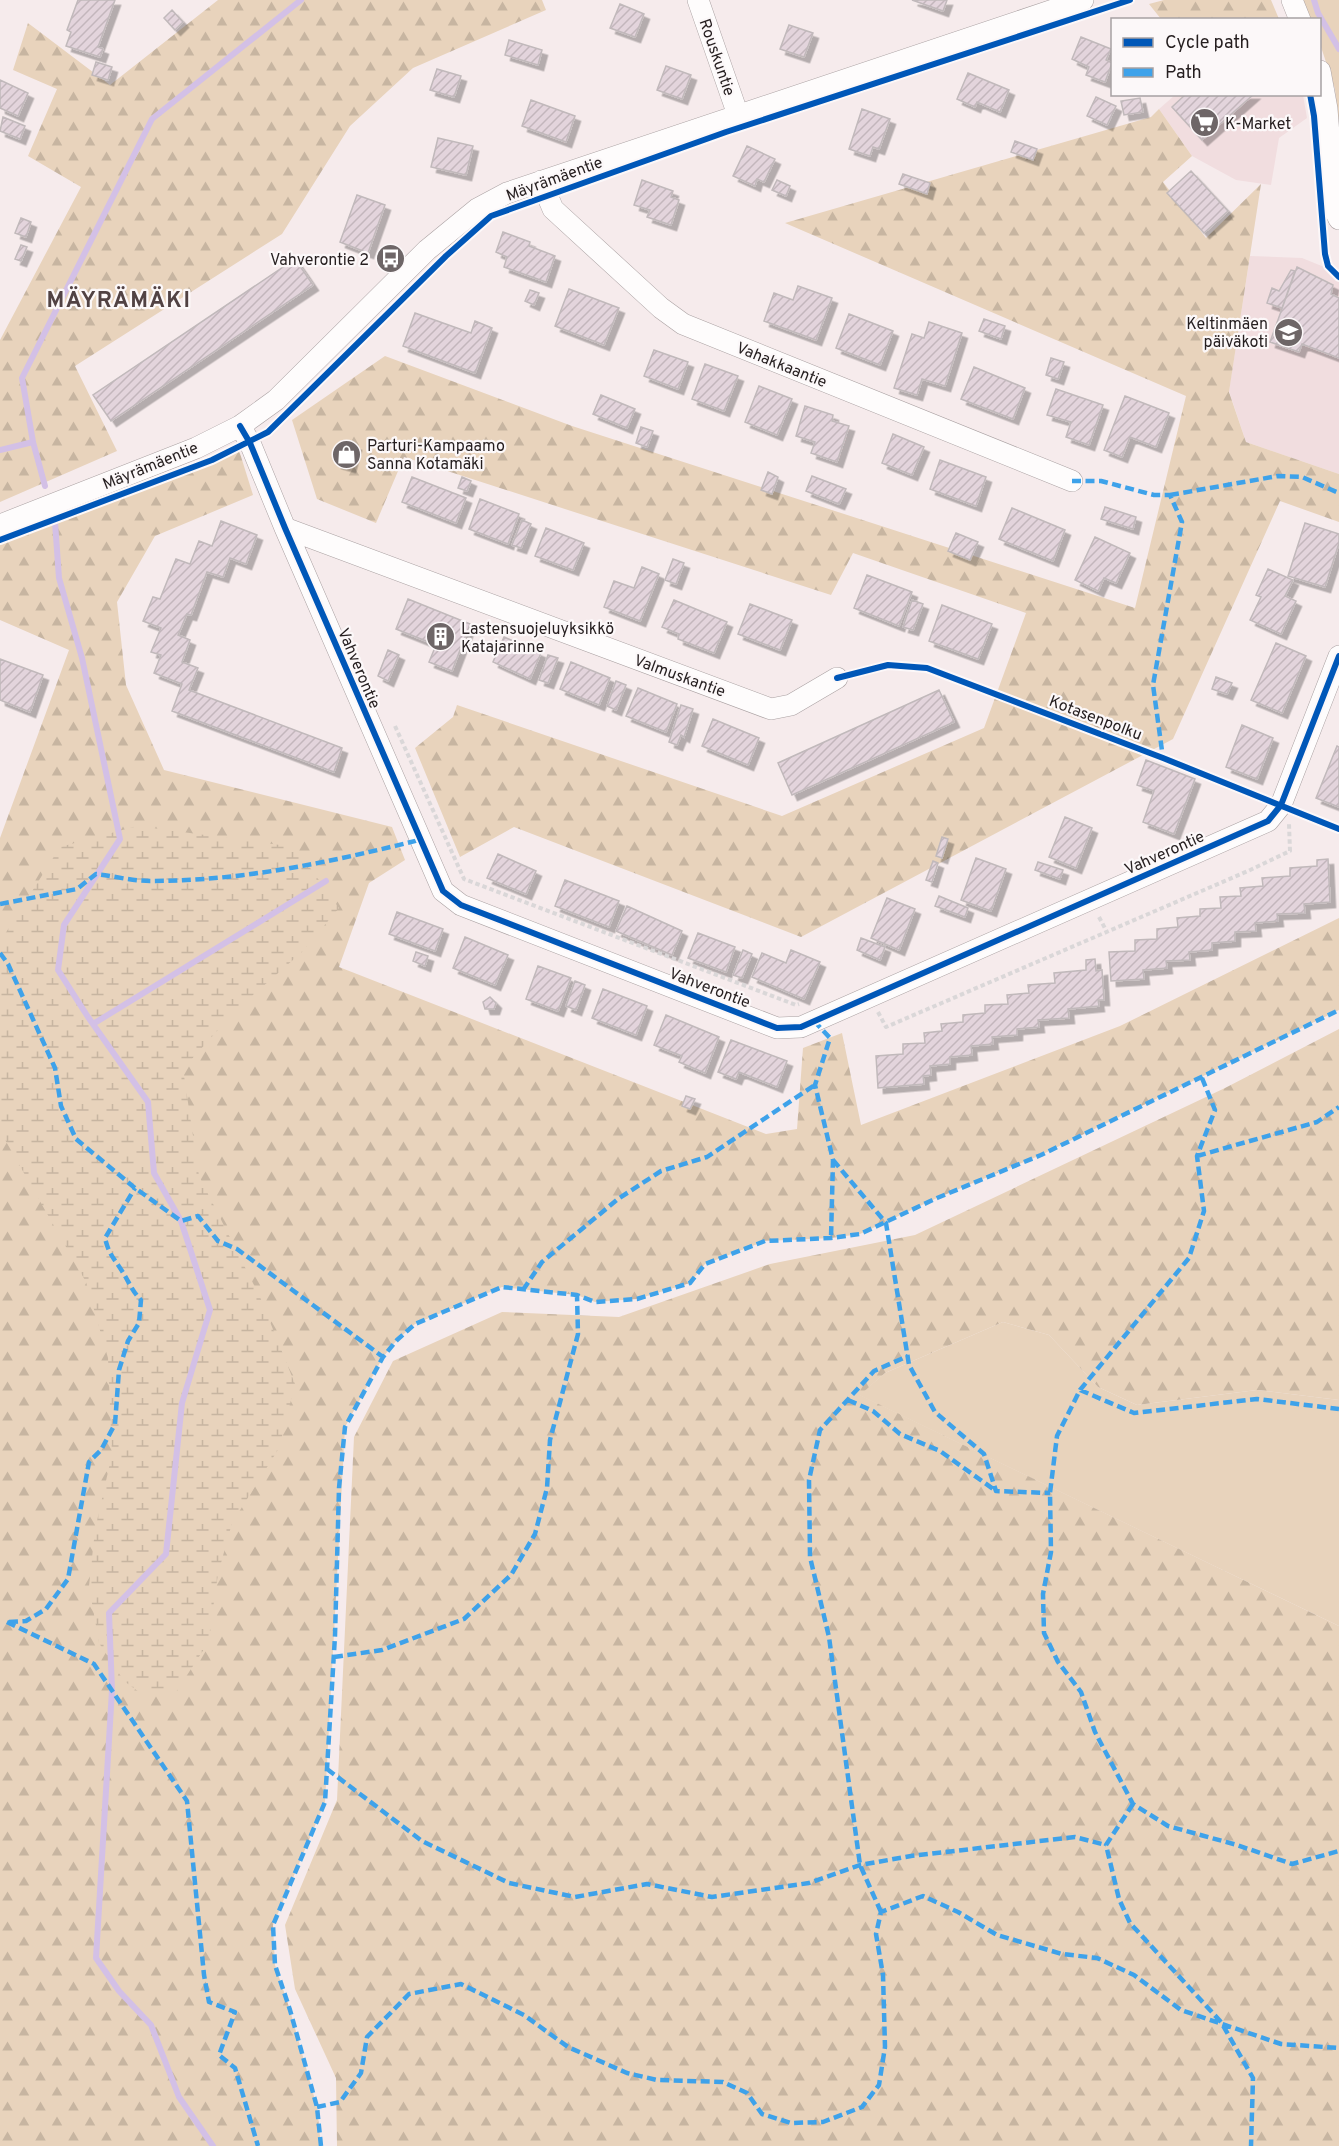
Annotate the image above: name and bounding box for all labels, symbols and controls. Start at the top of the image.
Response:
street label: Rouskuntie [694,16,739,99]
legend [1111,18,1321,96]
text: Cycle path [1165,32,1250,55]
text: Path [1165,62,1202,85]
supermarket icon: K-Market [1188,107,1220,139]
place label: K-Market [1225,115,1291,135]
street label: Mäyrämäentie [504,153,606,207]
bus stop icon: Vahverontie 2 [374,243,406,275]
place label: Vahverontie 2 [270,251,369,271]
district label: MÄYRÄMÄKI [47,286,191,315]
place label: Keltinmäen päiväkoti [1186,315,1268,353]
school or university icon: Keltinmäen päiväkoti [1273,316,1305,348]
street label: Vahakkaantie [733,339,830,393]
place label: Parturi-Kampaamo Sanna Kotamäki [367,437,505,475]
shop icon: Parturi-Kampaamo Sanna Kotamäki [330,438,362,470]
street label: Mäyrämäentie [100,439,201,495]
place label: Lastensuojeluyksikkö Katajarinne [461,620,614,658]
building icon: Lastensuojeluyksikkö Katajarinne [424,621,456,653]
street label: Vahverontie [332,626,384,712]
street label: Valmuskantie [631,651,728,703]
street label: Kotasenpolku [1046,692,1145,746]
street label: Vahverontie [1122,827,1208,880]
street label: Vahverontie [666,964,753,1014]

